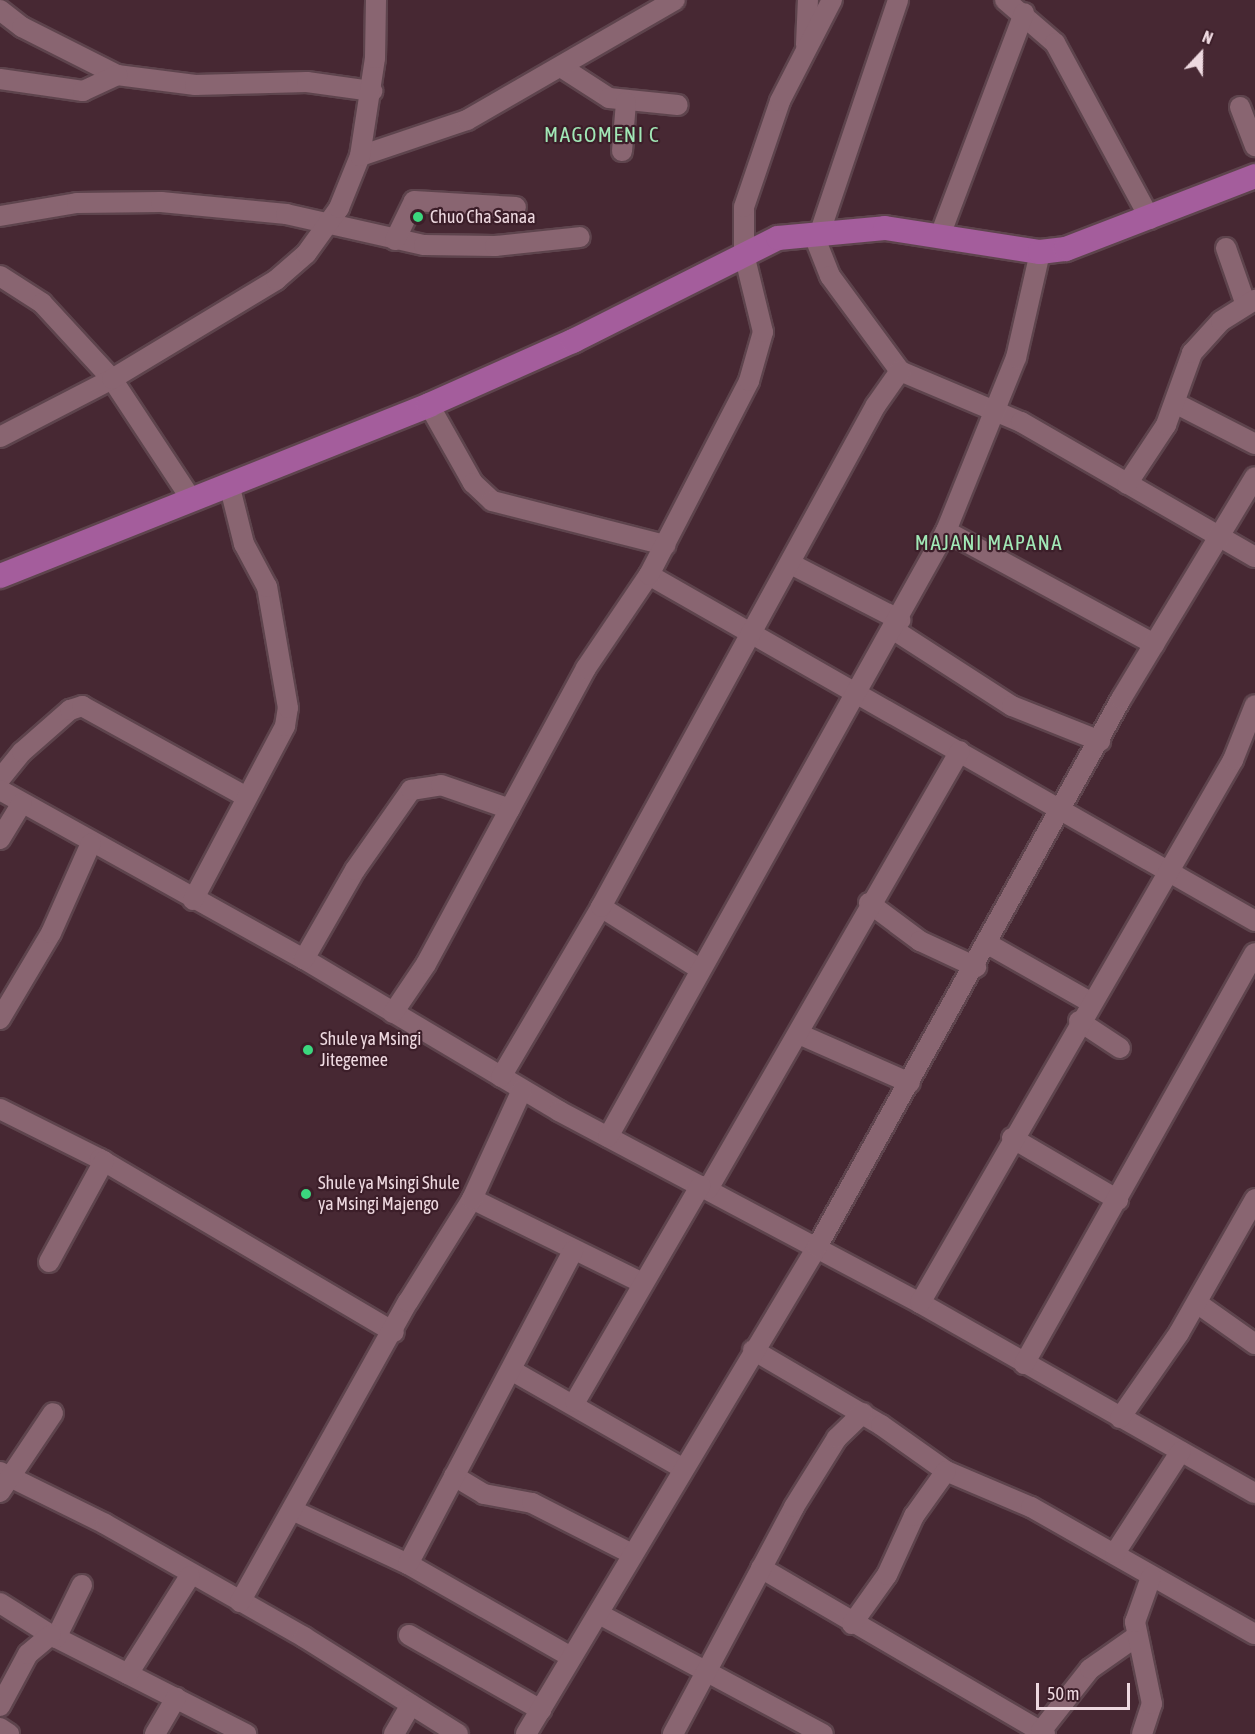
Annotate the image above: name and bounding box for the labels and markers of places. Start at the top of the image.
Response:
place label: Chuo Cha Sanaa [430,206,536,228]
marker: Chuo Cha Sanaa [411,210,425,224]
place label: Shule ya Msingi Jitegemee [320,1029,421,1072]
marker: Shule ya Msingi Jitegemee [301,1043,315,1057]
place label: Shule ya Msingi Shule ya Msingi Majengo [318,1173,460,1216]
marker: Shule ya Msingi Shule ya Msingi Majengo [299,1187,313,1201]

